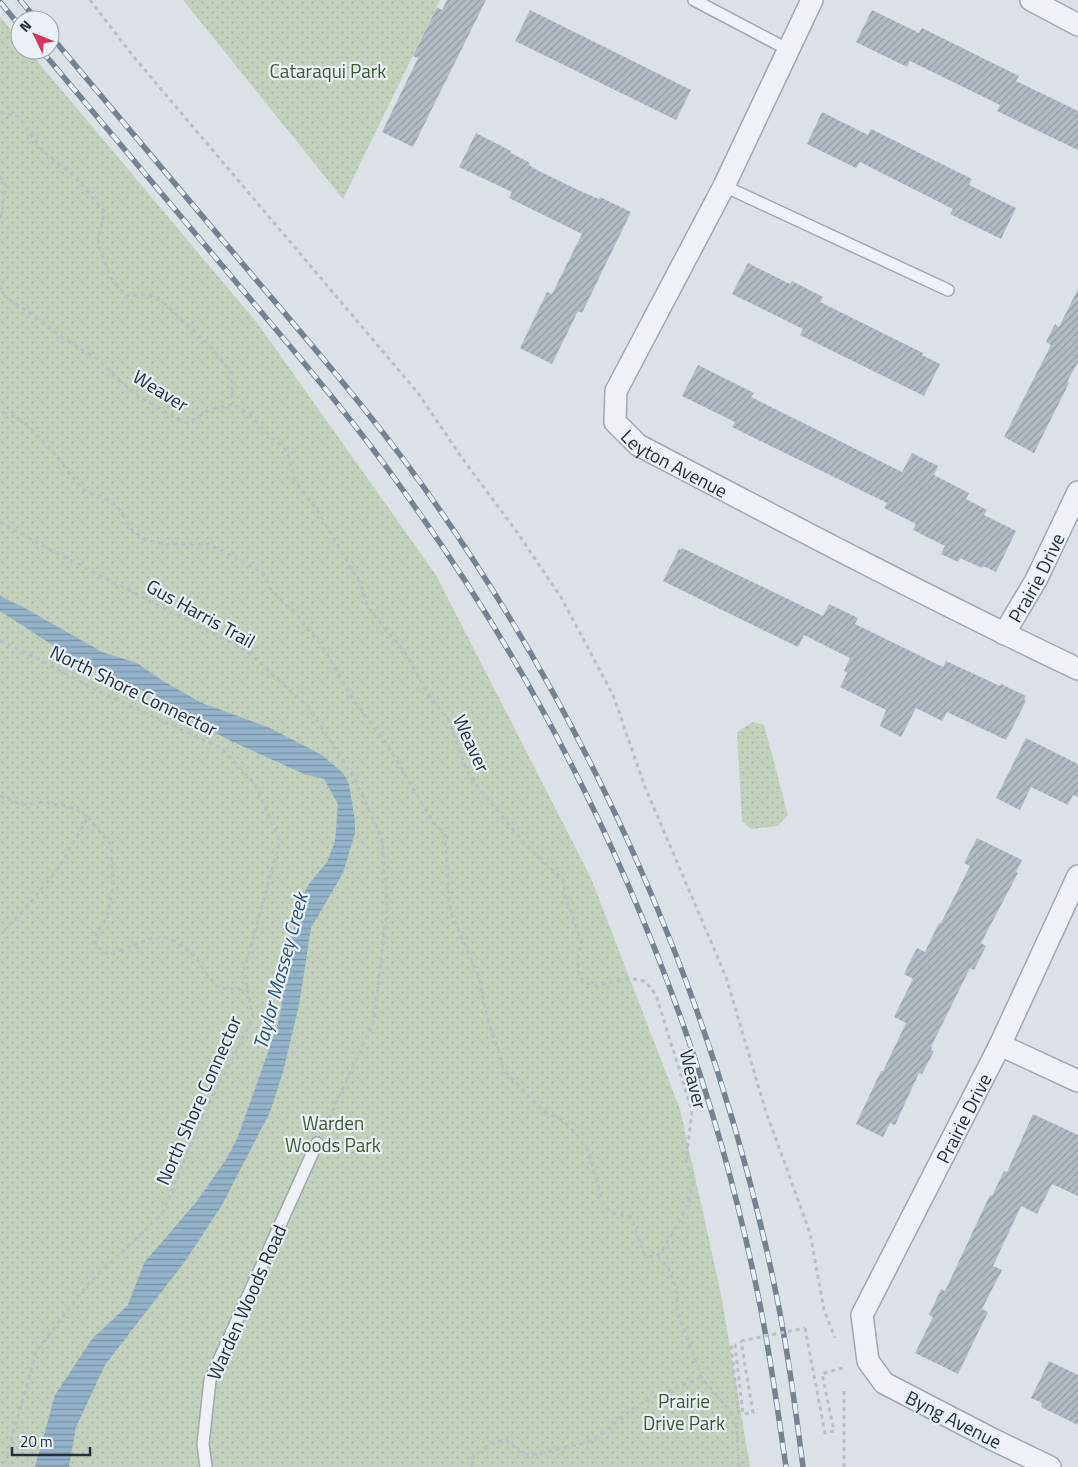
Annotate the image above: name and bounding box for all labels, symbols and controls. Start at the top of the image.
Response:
north arrow [10,10,60,60]
text: N [14,15,36,37]
park label: Cataraqui Park [270,56,386,85]
street label: Weaver [128,362,195,419]
street label: Leyton Avenue [615,422,733,504]
street label: Prairie Drive [1000,528,1071,627]
street label: Gus Harris Trail [141,571,261,655]
street label: North Shore Connector [45,637,223,743]
street label: Weaver [446,709,498,777]
water label: Taylor Massey Creek [244,887,316,1053]
street label: North Shore Connector [148,1010,249,1189]
street label: Weaver [673,1046,716,1112]
street label: Prairie Drive [928,1068,998,1168]
park label: Warden Woods Park [285,1108,381,1159]
street label: Warden Woods Road [199,1220,293,1384]
street label: Byng Avenue [901,1382,1007,1456]
park label: Prairie Drive Park [643,1386,725,1437]
scale bar [12,1424,90,1456]
text: 20 m [20,1430,53,1453]

